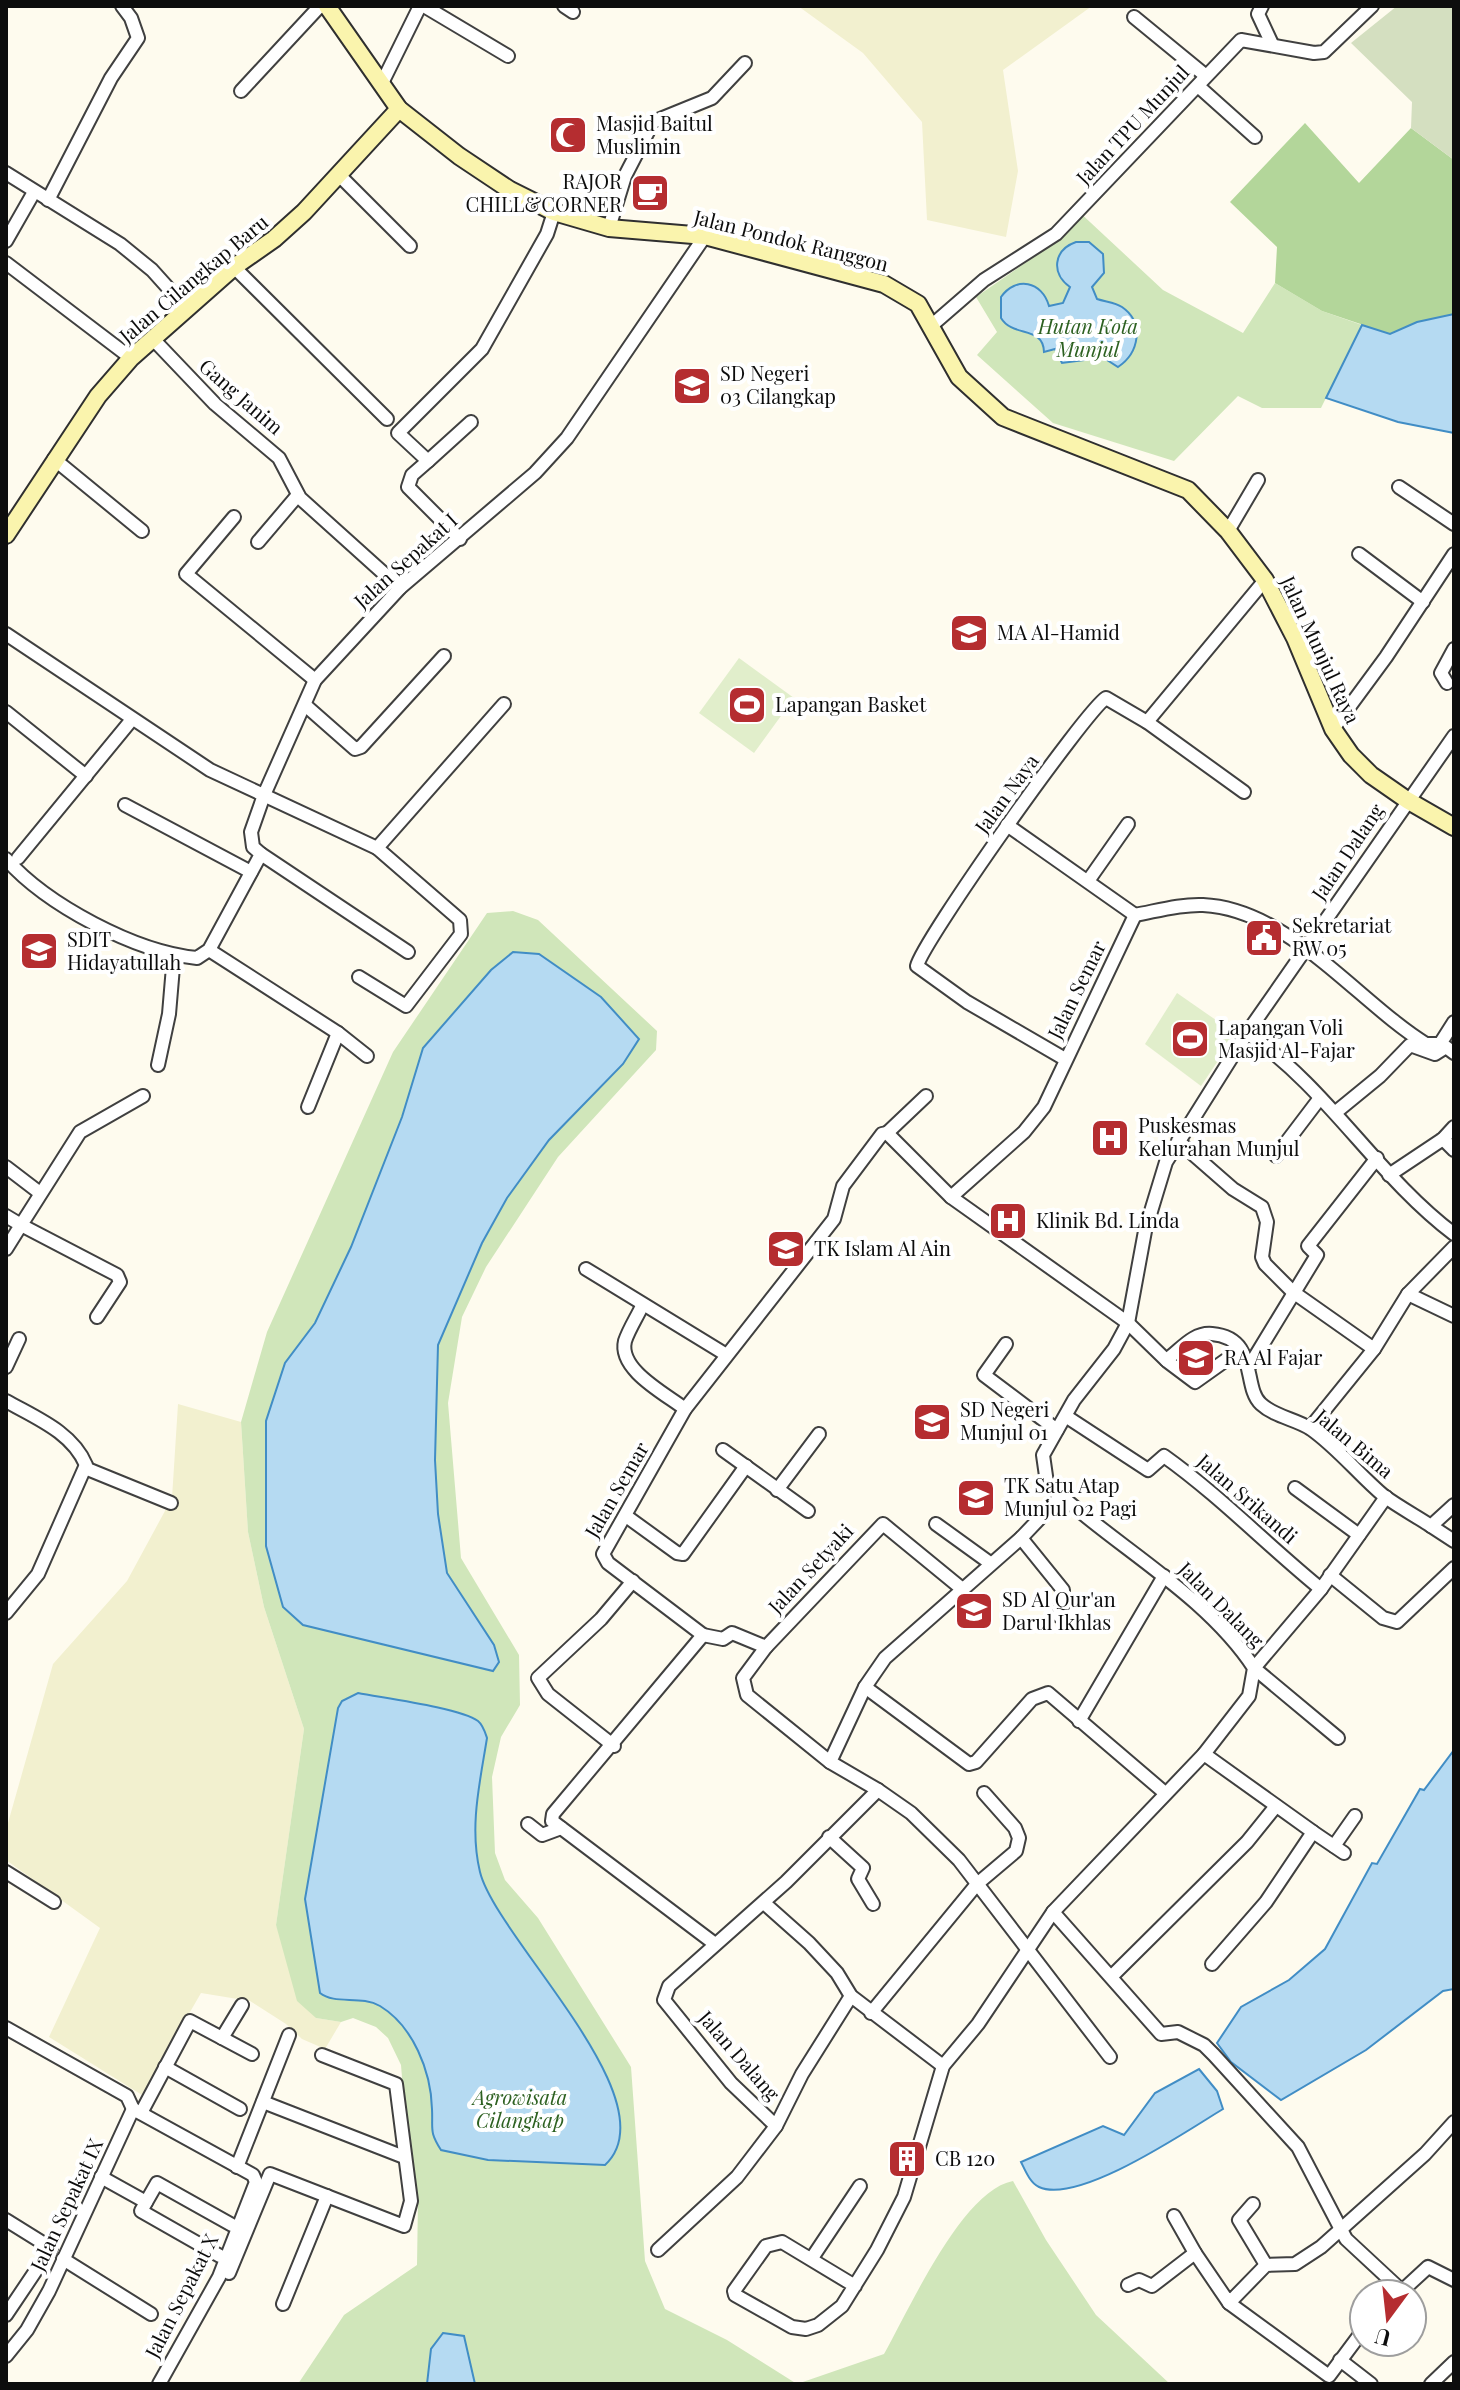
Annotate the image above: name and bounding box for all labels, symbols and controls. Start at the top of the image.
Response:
street label: Jalan TPU Munjul [1069,58,1195,190]
place label: Masjid Baitul Muslimin [596,109,713,159]
mosque icon: Masjid Baitul Muslimin [547,114,589,156]
place label: RAJOR CHILL&CORNER [465,167,623,217]
cafe icon: RAJOR CHILL&CORNER [629,172,671,214]
street label: Jalan Pondok Ranggon [690,202,892,277]
street label: Jalan Cilangkap Baru [112,207,273,349]
park label: Hutan Kota Munjul [1037,312,1138,362]
street label: Gang Janim [194,352,290,440]
place label: SD Negeri 03 Cilangkap [720,359,836,409]
school or university icon: SD Negeri 03 Cilangkap [671,365,713,407]
street label: Jalan Sepakat I [347,506,462,614]
street label: Jalan Munjul Raya [1275,570,1367,728]
school or university icon: MA Al-Hamid [948,612,990,654]
place label: MA Al-Hamid [997,618,1120,645]
sports icon: Lapangan Basket [726,684,768,726]
place label: Lapangan Basket [775,690,927,717]
street label: Jalan Naya [967,748,1044,839]
street label: Jalan Dalang [1304,797,1389,906]
place label: Sekretariat RW 05 [1292,911,1392,961]
public building icon: Sekretariat RW 05 [1243,917,1285,959]
place label: SDIT Hidayatullah [67,925,181,975]
school or university icon: SDIT Hidayatullah [18,930,60,972]
street label: Jalan Semar [1040,936,1111,1044]
place label: Lapangan Voli Masjid Al-Fajar [1218,1013,1355,1063]
sports icon: Lapangan Voli Masjid Al-Fajar [1169,1018,1211,1060]
place label: Puskesmas Kelurahan Munjul [1138,1111,1300,1161]
hospital icon: Puskesmas Kelurahan Munjul [1089,1117,1131,1159]
hospital icon: Klinik Bd. Linda [987,1200,1029,1242]
place label: Klinik Bd. Linda [1036,1206,1179,1233]
school or university icon: TK Islam Al Ain [765,1228,807,1270]
place label: TK Islam Al Ain [814,1234,951,1261]
school or university icon: RA Al Fajar [1175,1337,1217,1379]
place label: RA Al Fajar [1224,1343,1323,1370]
place label: SD Negeri Munjul 01 [960,1395,1050,1445]
school or university icon: SD Negeri Munjul 01 [911,1401,953,1443]
street label: Jalan Bima [1309,1401,1400,1484]
street label: Jalan Semar [577,1436,654,1543]
street label: Jalan Srikandi [1191,1446,1304,1549]
place label: TK Satu Atap Munjul 02 Pagi [1004,1471,1137,1521]
school or university icon: TK Satu Atap Munjul 02 Pagi [955,1477,997,1519]
street label: Jalan Setyaki [761,1517,859,1619]
street label: Jalan Dalang [1173,1554,1271,1653]
place label: SD Al Qur'an Darul Ikhlas [1002,1585,1116,1635]
school or university icon: SD Al Qur'an Darul Ikhlas [953,1590,995,1632]
street label: Jalan Dalang [693,2004,787,2106]
park label: Agrowisata Cilangkap [471,2083,567,2133]
street label: Jalan Sepakat IX [23,2134,108,2276]
building icon: CB 120 [886,2138,928,2180]
place label: CB 120 [935,2144,995,2171]
street label: Jalan Sepakat X [137,2228,224,2363]
north arrow [1348,2278,1428,2358]
text: U [1371,2322,1394,2355]

